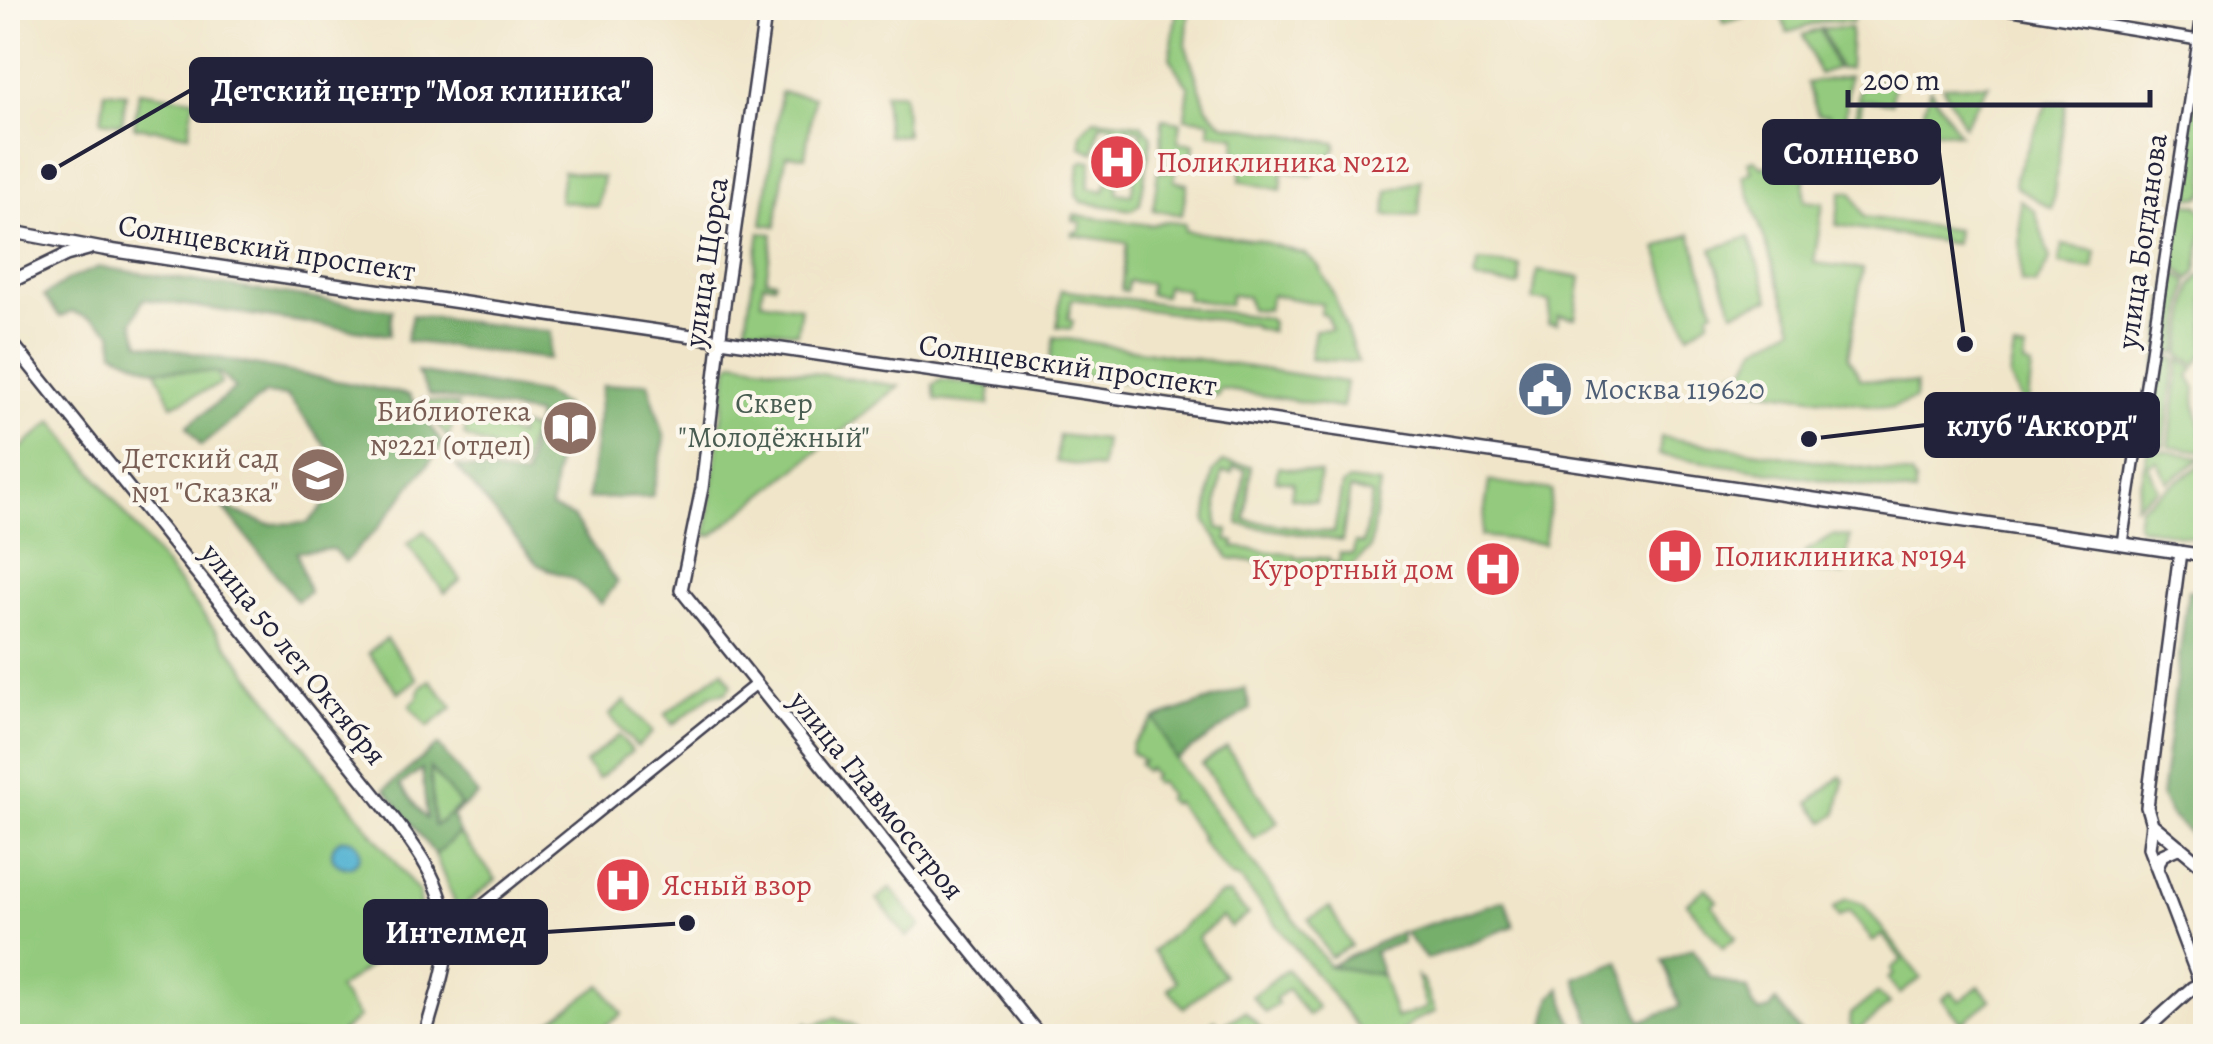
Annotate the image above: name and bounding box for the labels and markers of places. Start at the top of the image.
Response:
callout: Детский центр "Моя клиника" [191,59,651,121]
callout: Солнцево [1764,121,1939,183]
hospital icon: Поликлиника №212 [1087,132,1147,192]
place label: Поликлиника №212 [1156,142,1410,182]
public building icon: Москва 119620 [1515,359,1575,419]
place label: Москва 119620 [1584,369,1765,409]
place label: Библиотека №221 (отдел) [369,391,531,465]
callout: клуб "Аккорд" [1926,394,2158,456]
library icon: Библиотека №221 (отдел) [540,398,600,458]
place label: Детский сад №1 "Сказка" [122,438,279,512]
school or university icon: Детский сад №1 "Сказка" [288,445,348,505]
hospital icon: Поликлиника №194 [1645,526,1705,586]
place label: Поликлиника №194 [1714,536,1966,576]
hospital icon: Курортный дом [1463,539,1523,599]
place label: Курортный дом [1251,549,1454,589]
hospital icon: Ясный взор [593,855,653,915]
place label: Ясный взор [662,865,812,905]
callout: Интелмед [365,901,546,963]

